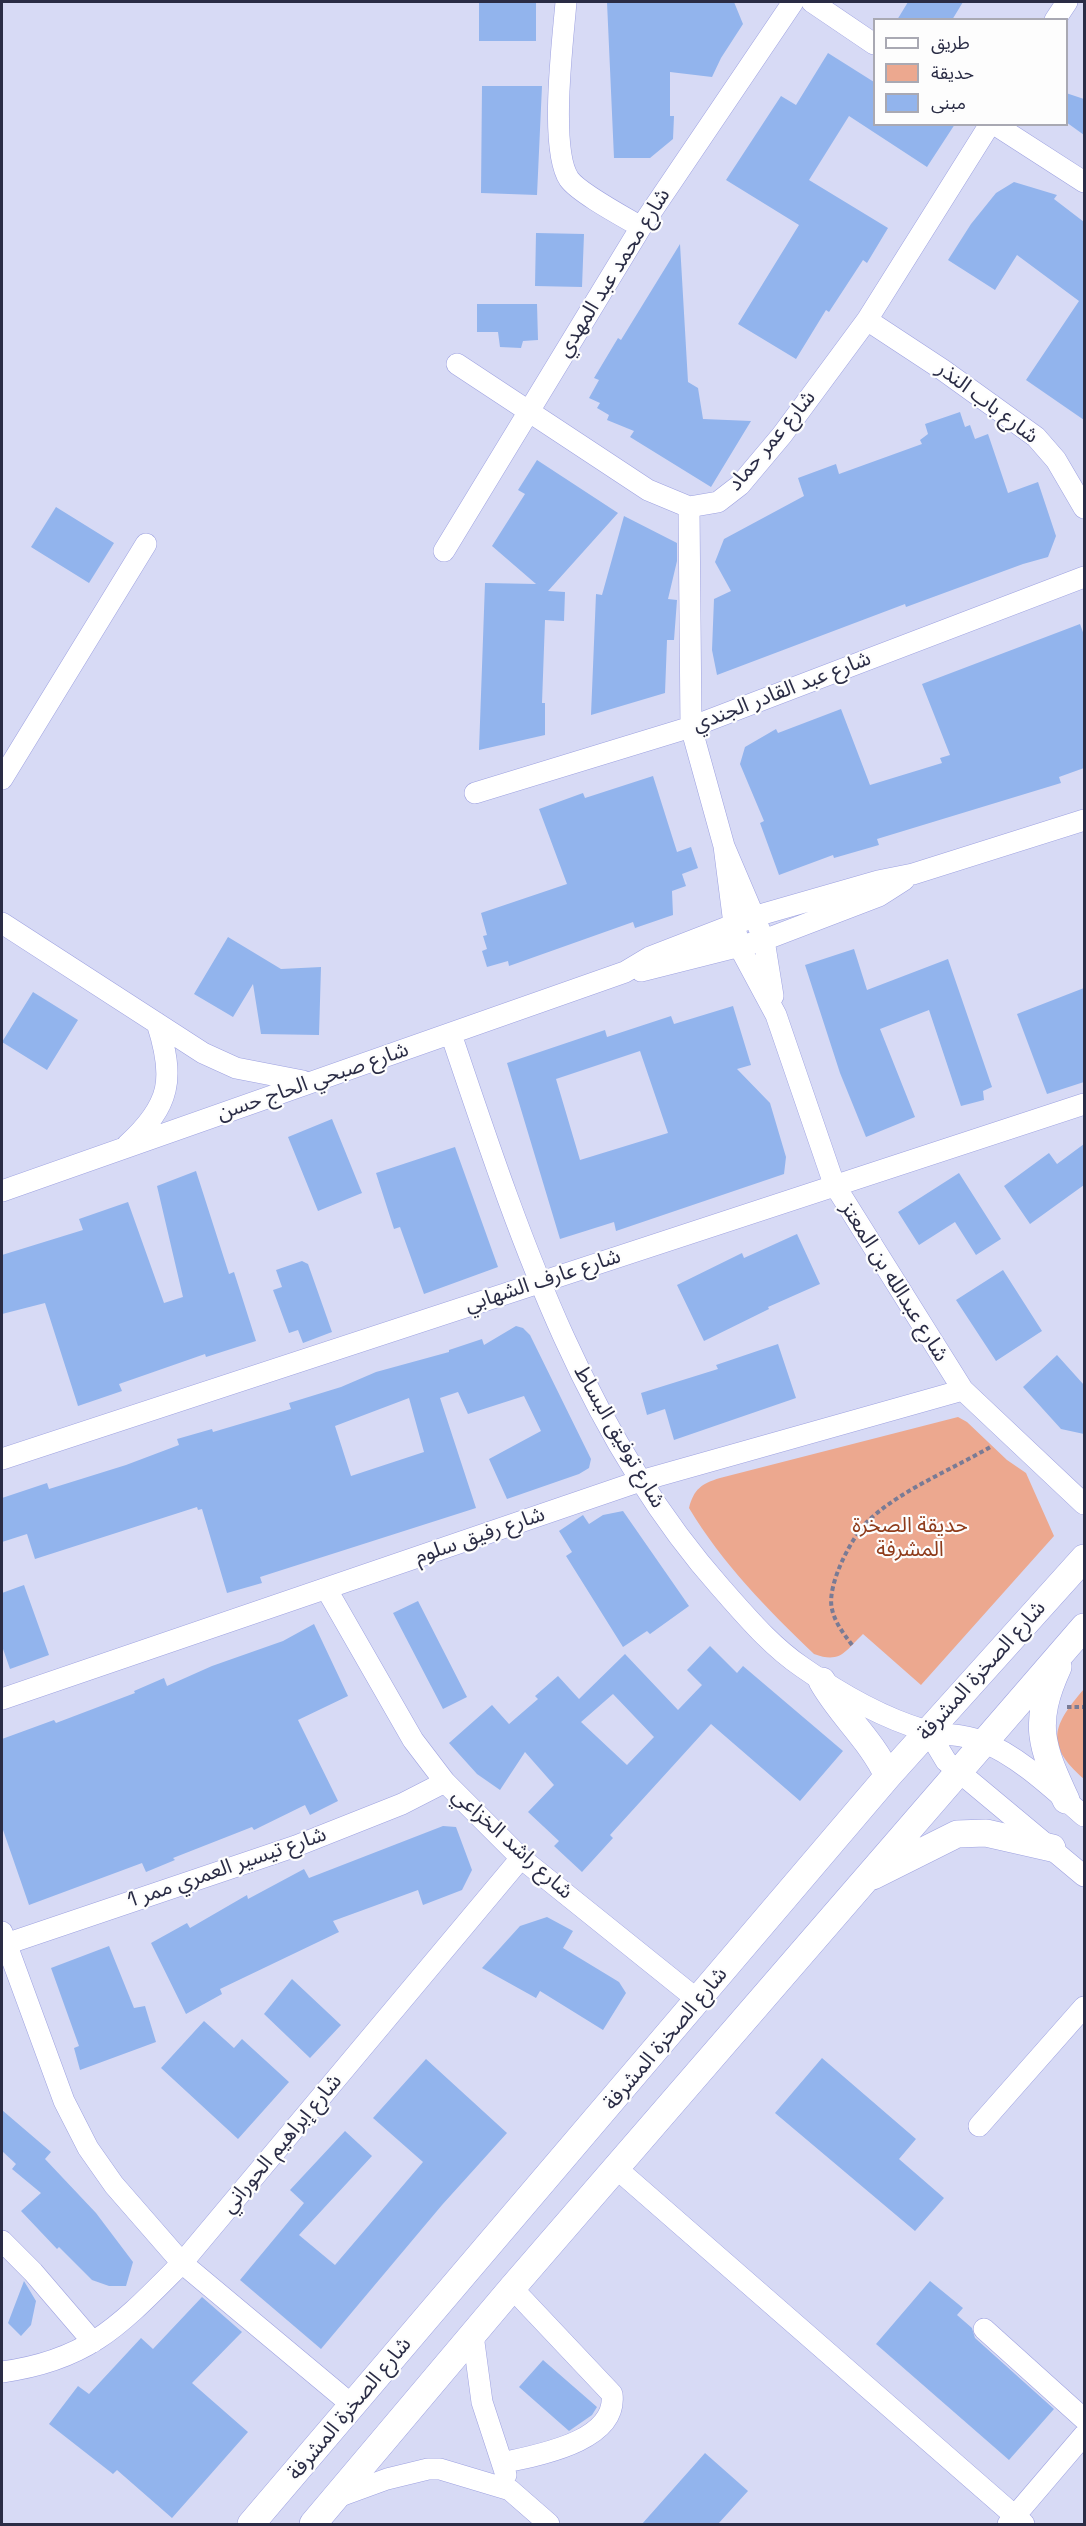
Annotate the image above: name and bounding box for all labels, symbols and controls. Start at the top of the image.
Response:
legend [873,18,1068,126]
text: طريق [931,31,970,54]
text: حديقة [931,61,974,84]
text: مبنى [931,91,966,114]
street label: شارع محمد عبد المهدي [552,184,676,362]
street label: شارع باب النذر [931,357,1043,449]
street label: شارع عمر حماد [723,386,821,496]
street label: شارع عبد القادر الجندي [689,646,875,738]
street label: شارع صبحي الحاج حسن [214,1037,412,1127]
street label: شارع عبدالله بن المعتز [835,1197,953,1367]
street label: شارع عارف الشهابي [462,1244,624,1318]
street label: شارع توفيق البساط [568,1361,670,1513]
street label: شارع رفيق سلوم [412,1502,548,1570]
park label: حديقة الصخرة المشرفة [852,1513,968,1563]
street label: شارع الصخرة المشرفة [913,1596,1051,1746]
street label: شارع راشد الخزاعي [446,1783,578,1905]
street label: شارع تيسير العمري ممر 1 [124,1822,330,1914]
street label: شارع الصخرة المشرفة [599,1962,733,2116]
street label: شارع إبراهيم الحوراني [216,2069,348,2219]
street label: شارع الصخرة المشرفة [283,2332,417,2486]

